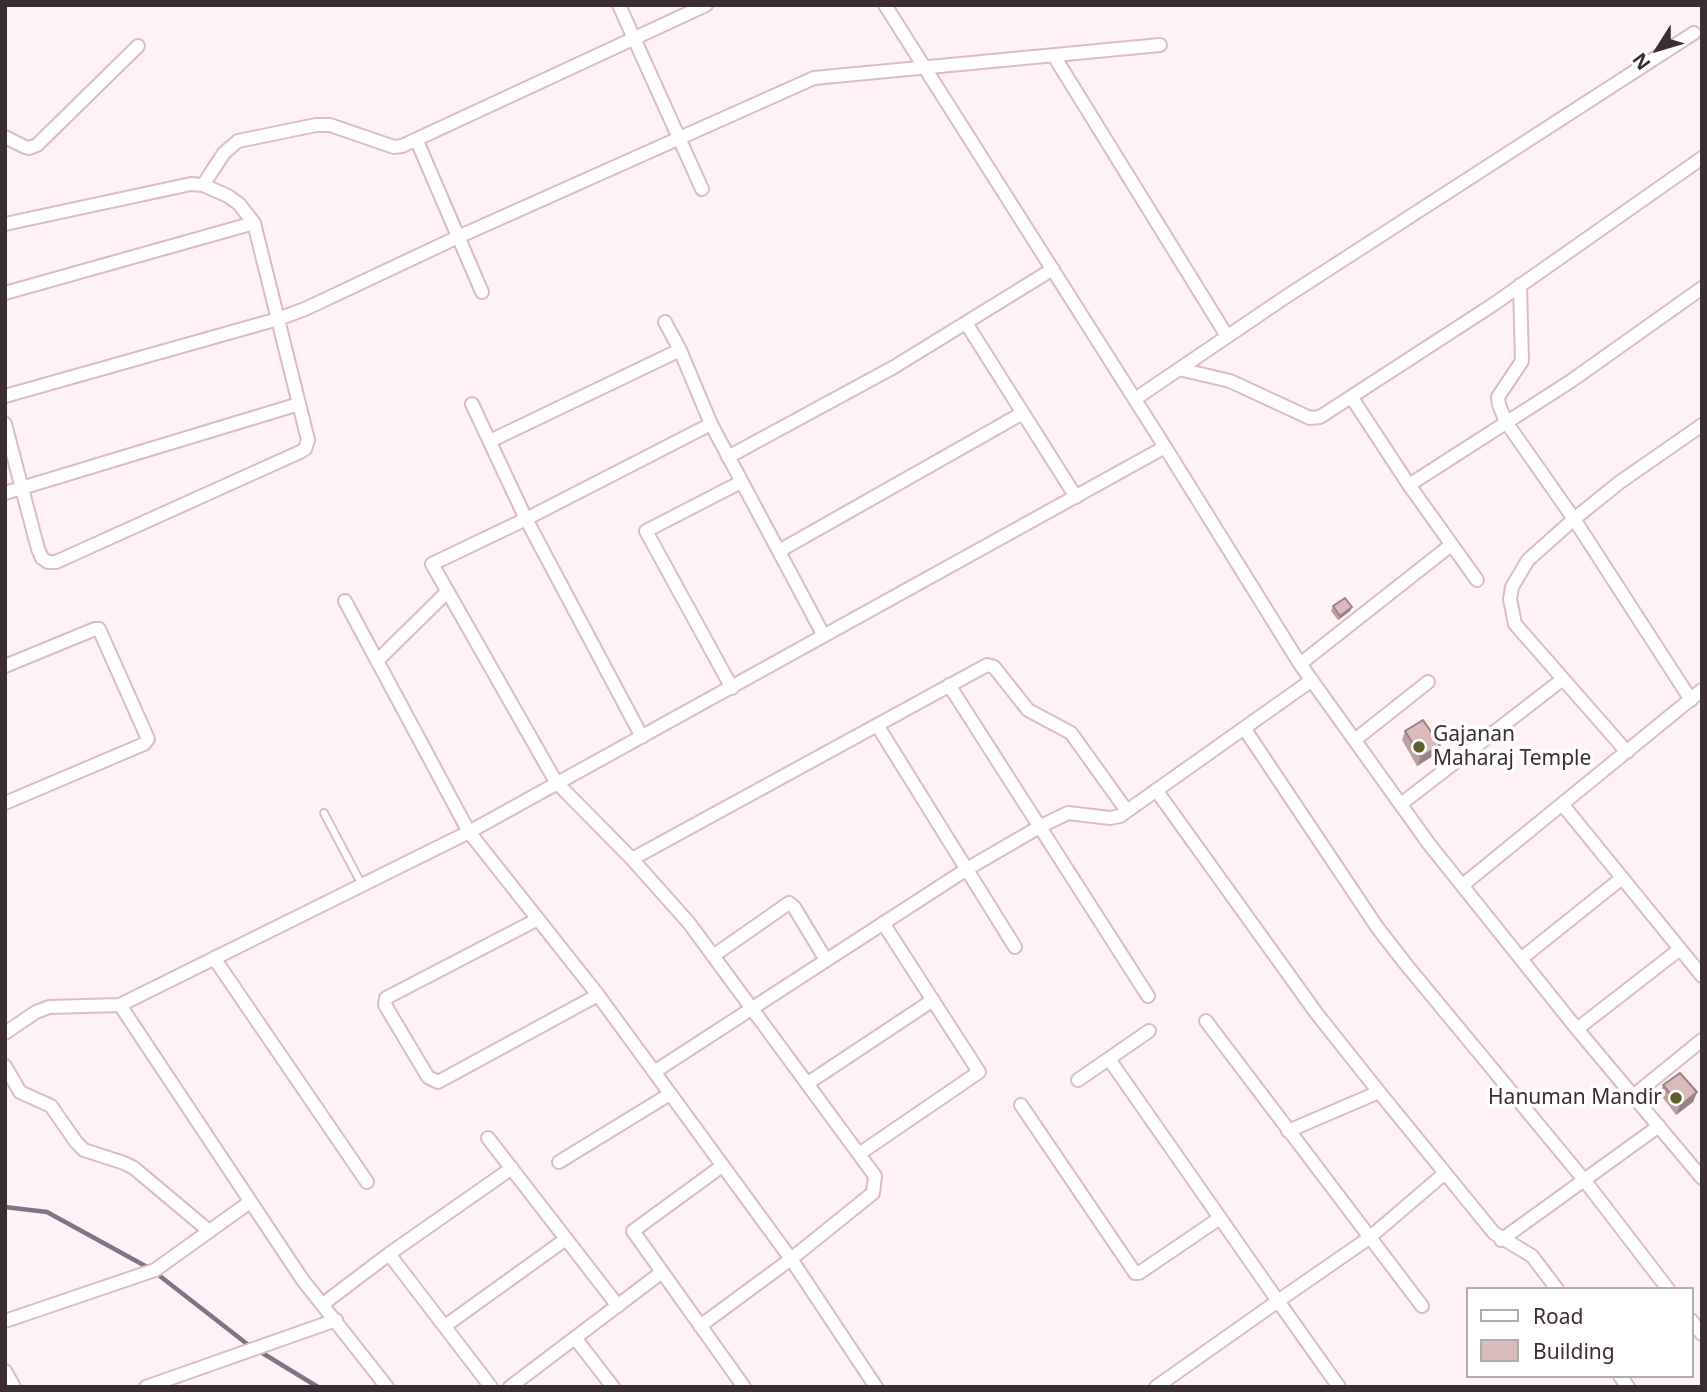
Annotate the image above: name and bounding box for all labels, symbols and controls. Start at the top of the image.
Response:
north arrow [1623,14,1693,84]
text: N [1626,48,1656,76]
place label: Gajanan Maharaj Temple [1433,722,1591,772]
marker: Gajanan Maharaj Temple [1411,739,1427,755]
place label: Hanuman Mandir [1488,1085,1662,1111]
marker: Hanuman Mandir [1668,1090,1684,1106]
legend [1466,1287,1693,1378]
text: Road [1533,1302,1583,1330]
text: Building [1533,1337,1615,1365]

